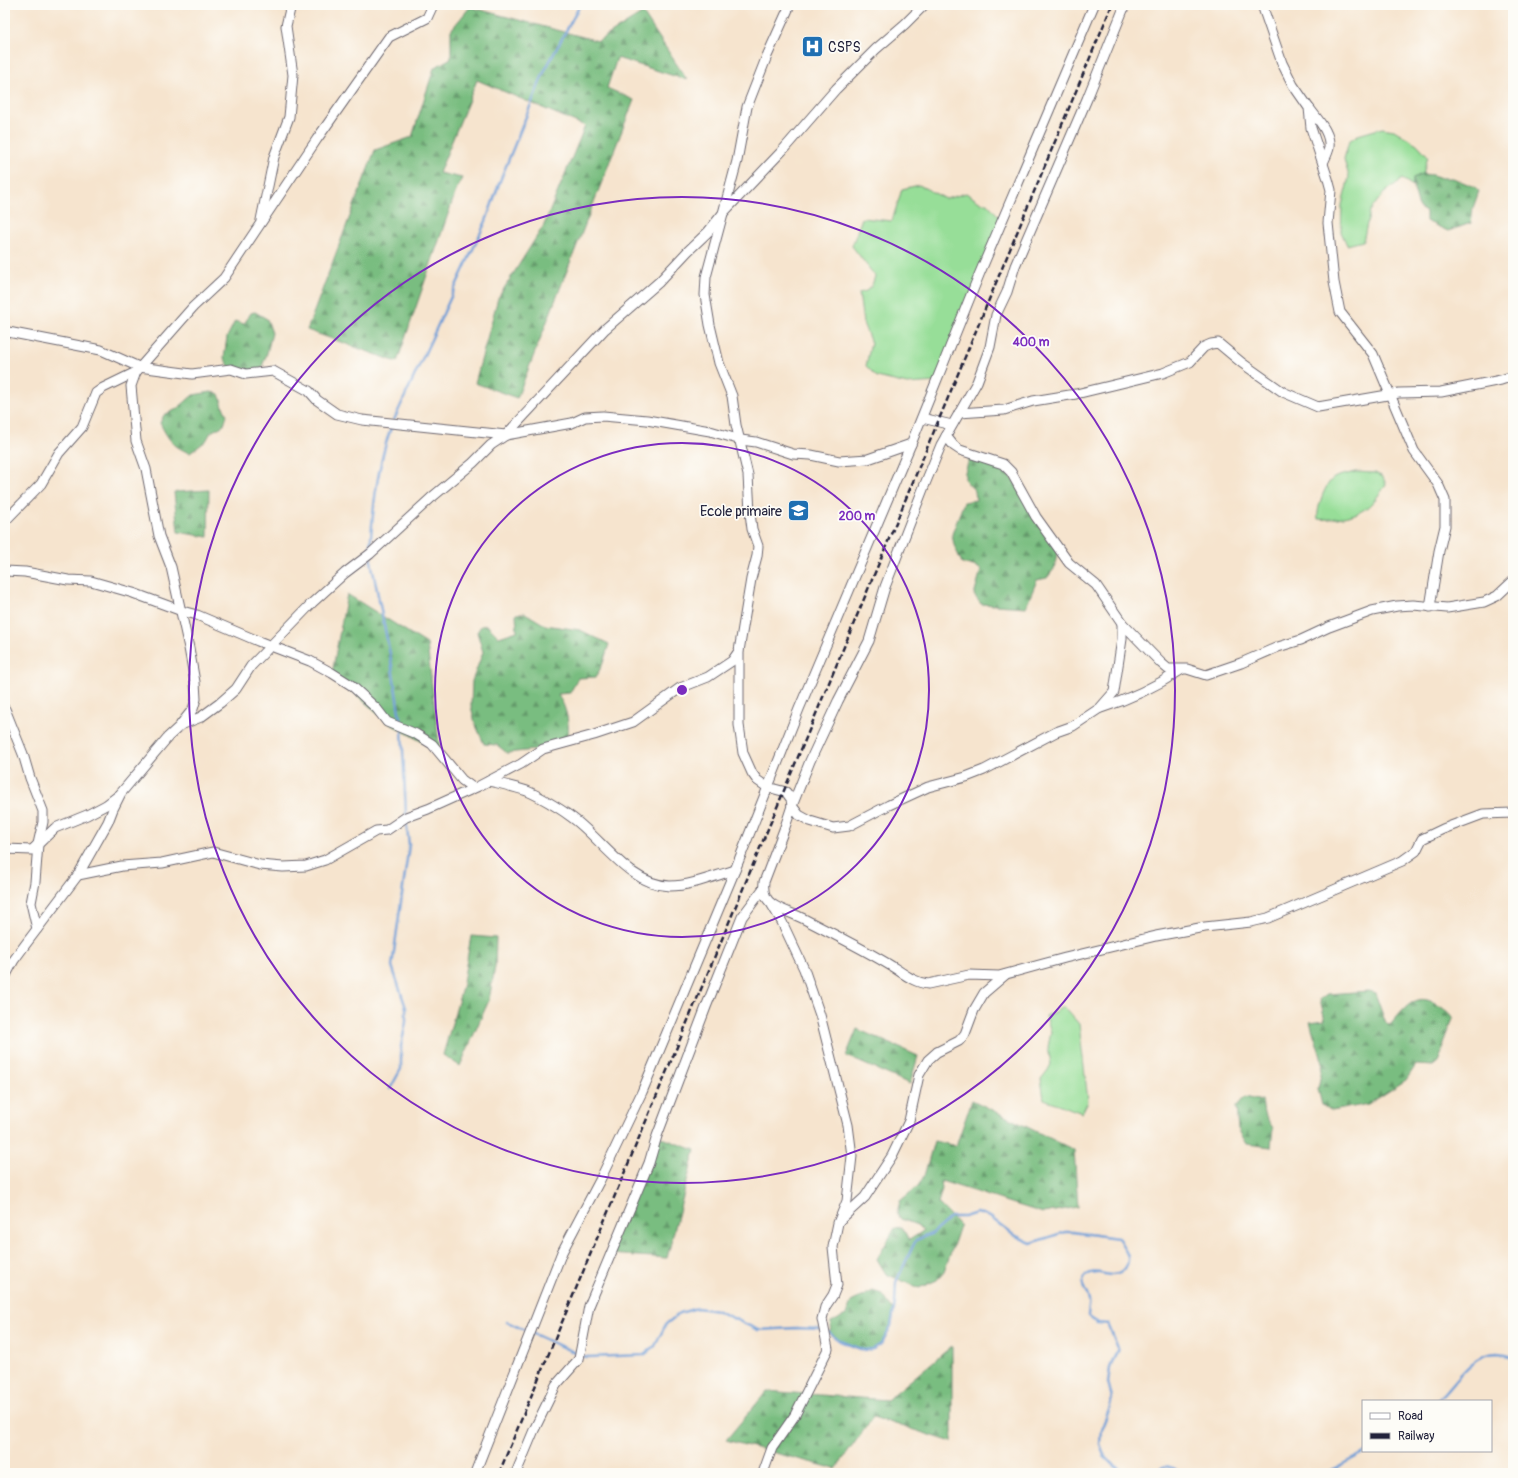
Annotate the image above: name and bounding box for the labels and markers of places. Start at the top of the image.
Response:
hospital icon: CSPS [800,34,826,60]
place label: CSPS [828,39,861,56]
school or university icon: Ecole primaire [785,498,811,524]
place label: Ecole primaire [700,503,782,520]
centre of rings [675,683,689,697]

